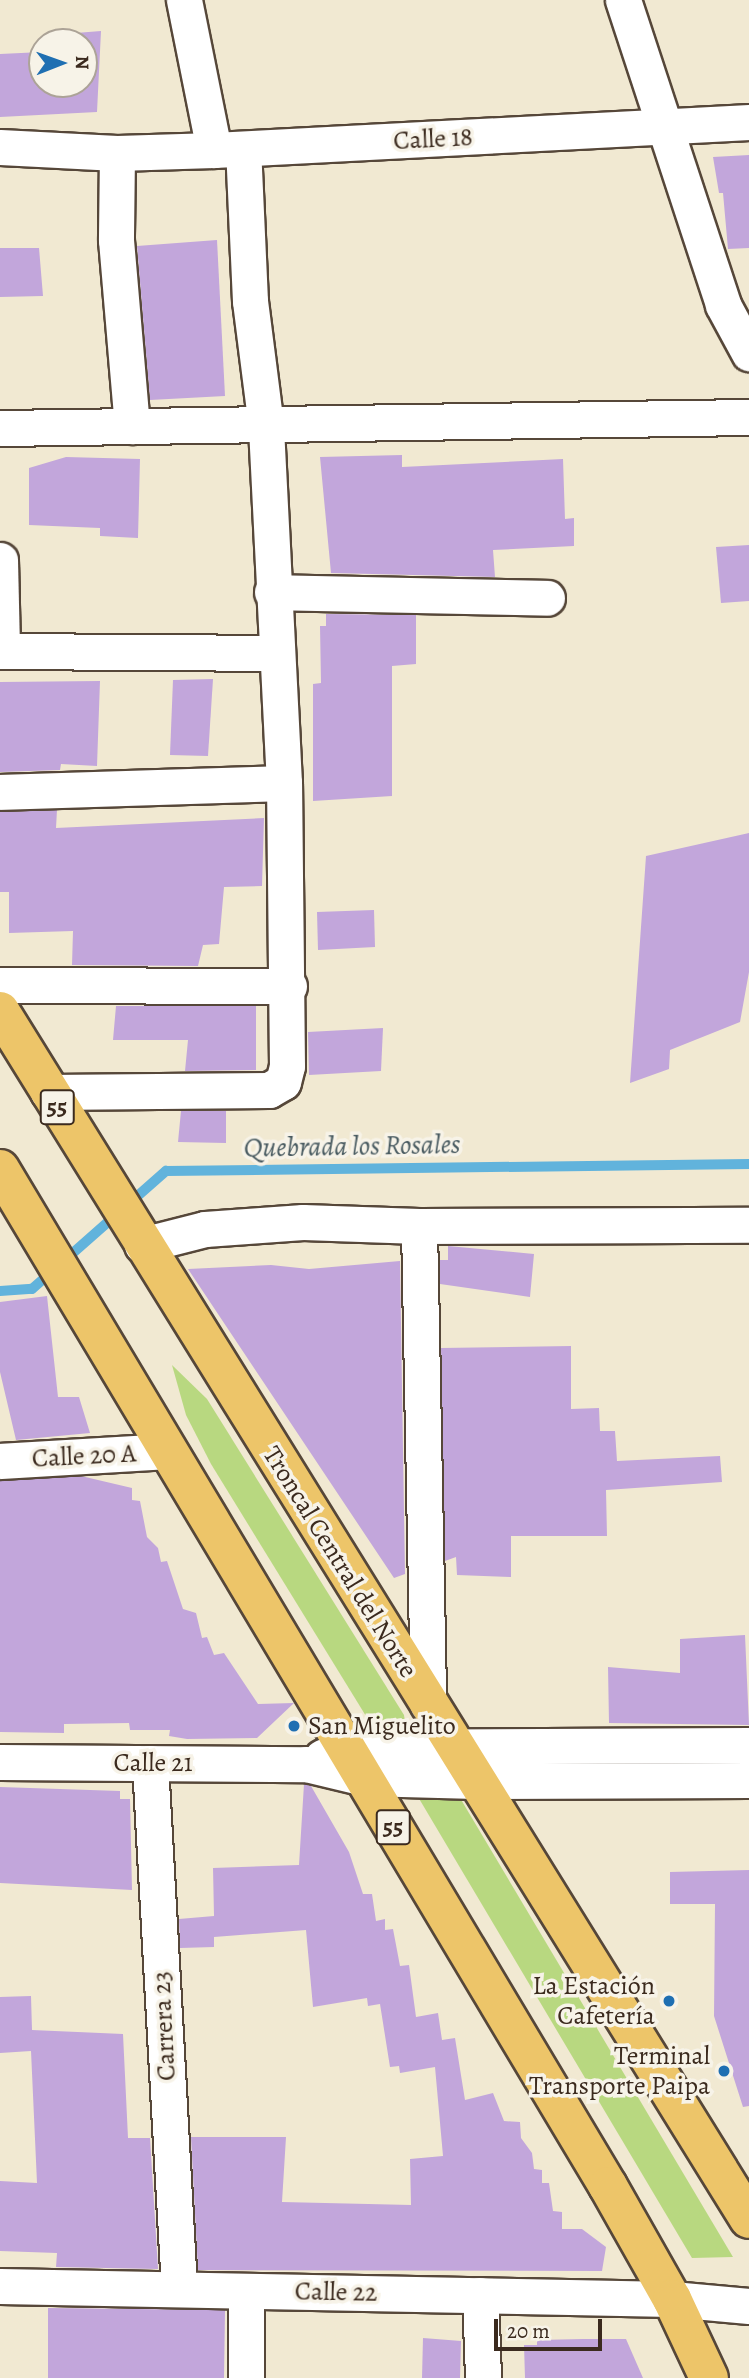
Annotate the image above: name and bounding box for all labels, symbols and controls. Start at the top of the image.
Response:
north arrow [28,28,98,98]
text: N [69,56,95,70]
street label: Calle 18 [393,121,473,157]
road number: 55 [40,1086,74,1128]
water label: Quebrada los Rosales [243,1127,461,1165]
street label: Calle 20 A [31,1438,137,1474]
street label: Troncal Central del Norte [256,1441,424,1683]
place label: San Miguelito [308,1710,456,1742]
marker: San Miguelito [286,1718,302,1734]
street label: Calle 21 [113,1747,193,1779]
road number: 55 [376,1806,410,1848]
street label: Carrera 23 [146,1970,182,2082]
place label: La Estación Cafetería [532,1970,655,2032]
marker: La Estación Cafetería [661,1993,677,2009]
place label: Terminal Transporte Paipa [529,2040,710,2102]
marker: Terminal Transporte Paipa [716,2063,732,2079]
street label: Calle 22 [294,2276,378,2308]
scale bar [497,2304,606,2348]
text: 20 m [507,2317,550,2345]

